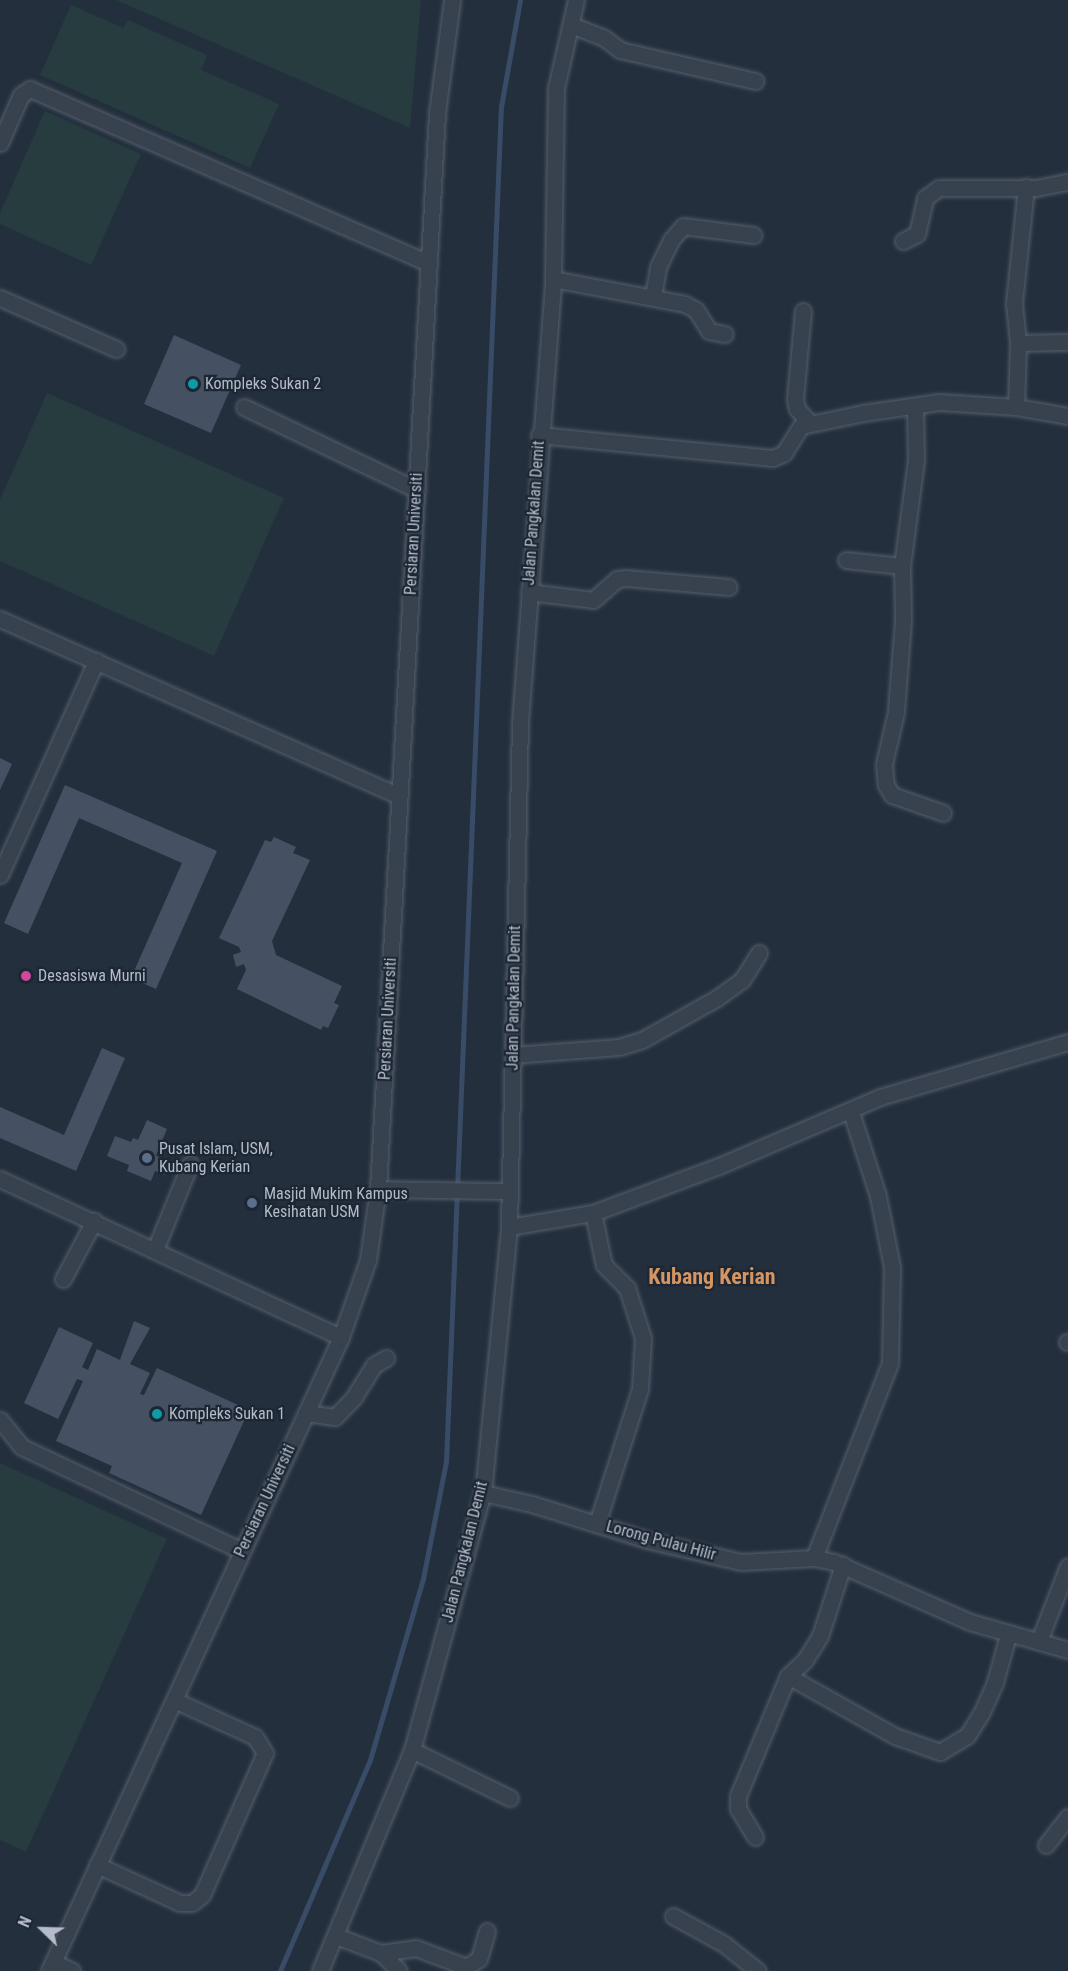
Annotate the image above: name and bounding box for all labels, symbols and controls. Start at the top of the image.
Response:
place label: Kompleks Sukan 2 [205,374,321,394]
marker: Kompleks Sukan 2 [186,377,200,391]
street label: Jalan Pangkalan Demit [519,440,549,586]
street label: Persiaran Universiti [401,472,427,596]
street label: Jalan Pangkalan Demit [503,925,525,1071]
street label: Persiaran Universiti [375,957,401,1081]
place label: Desasiswa Murni [38,966,146,986]
marker: Desasiswa Murni [19,969,33,983]
place label: Pusat Islam, USM, Kubang Kerian [159,1139,273,1177]
marker: Pusat Islam, USM, Kubang Kerian [140,1151,154,1165]
place label: Masjid Mukim Kampus Kesihatan USM [264,1184,408,1222]
marker: Masjid Mukim Kampus Kesihatan USM [245,1196,259,1210]
district label: Kubang Kerian [648,1264,776,1290]
place label: Kompleks Sukan 1 [169,1404,285,1424]
marker: Kompleks Sukan 1 [150,1407,164,1421]
street label: Persiaran Universiti [230,1442,300,1560]
street label: Jalan Pangkalan Demit [438,1479,492,1625]
street label: Lorong Pulau Hilir [604,1517,718,1565]
north arrow [12,1899,72,1959]
text: N [14,1914,36,1930]

